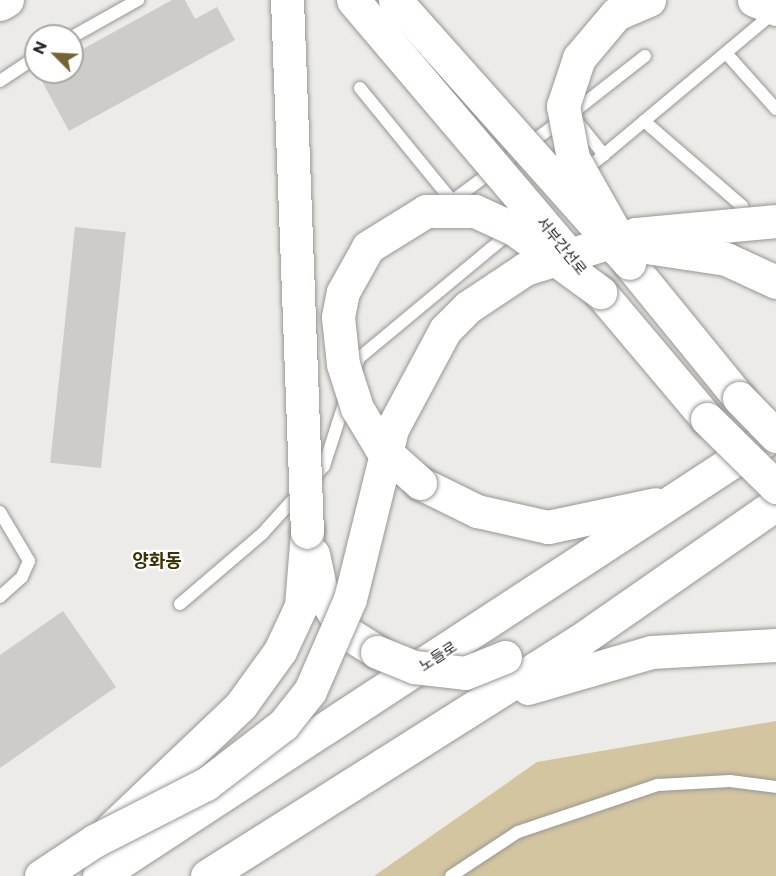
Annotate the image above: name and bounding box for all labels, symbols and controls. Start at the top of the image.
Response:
north arrow [24,24,84,84]
text: N [28,38,50,57]
street label: 서부간선로 [533,214,591,278]
district label: 양화동 [132,549,182,571]
street label: 노들로 [416,637,460,675]

